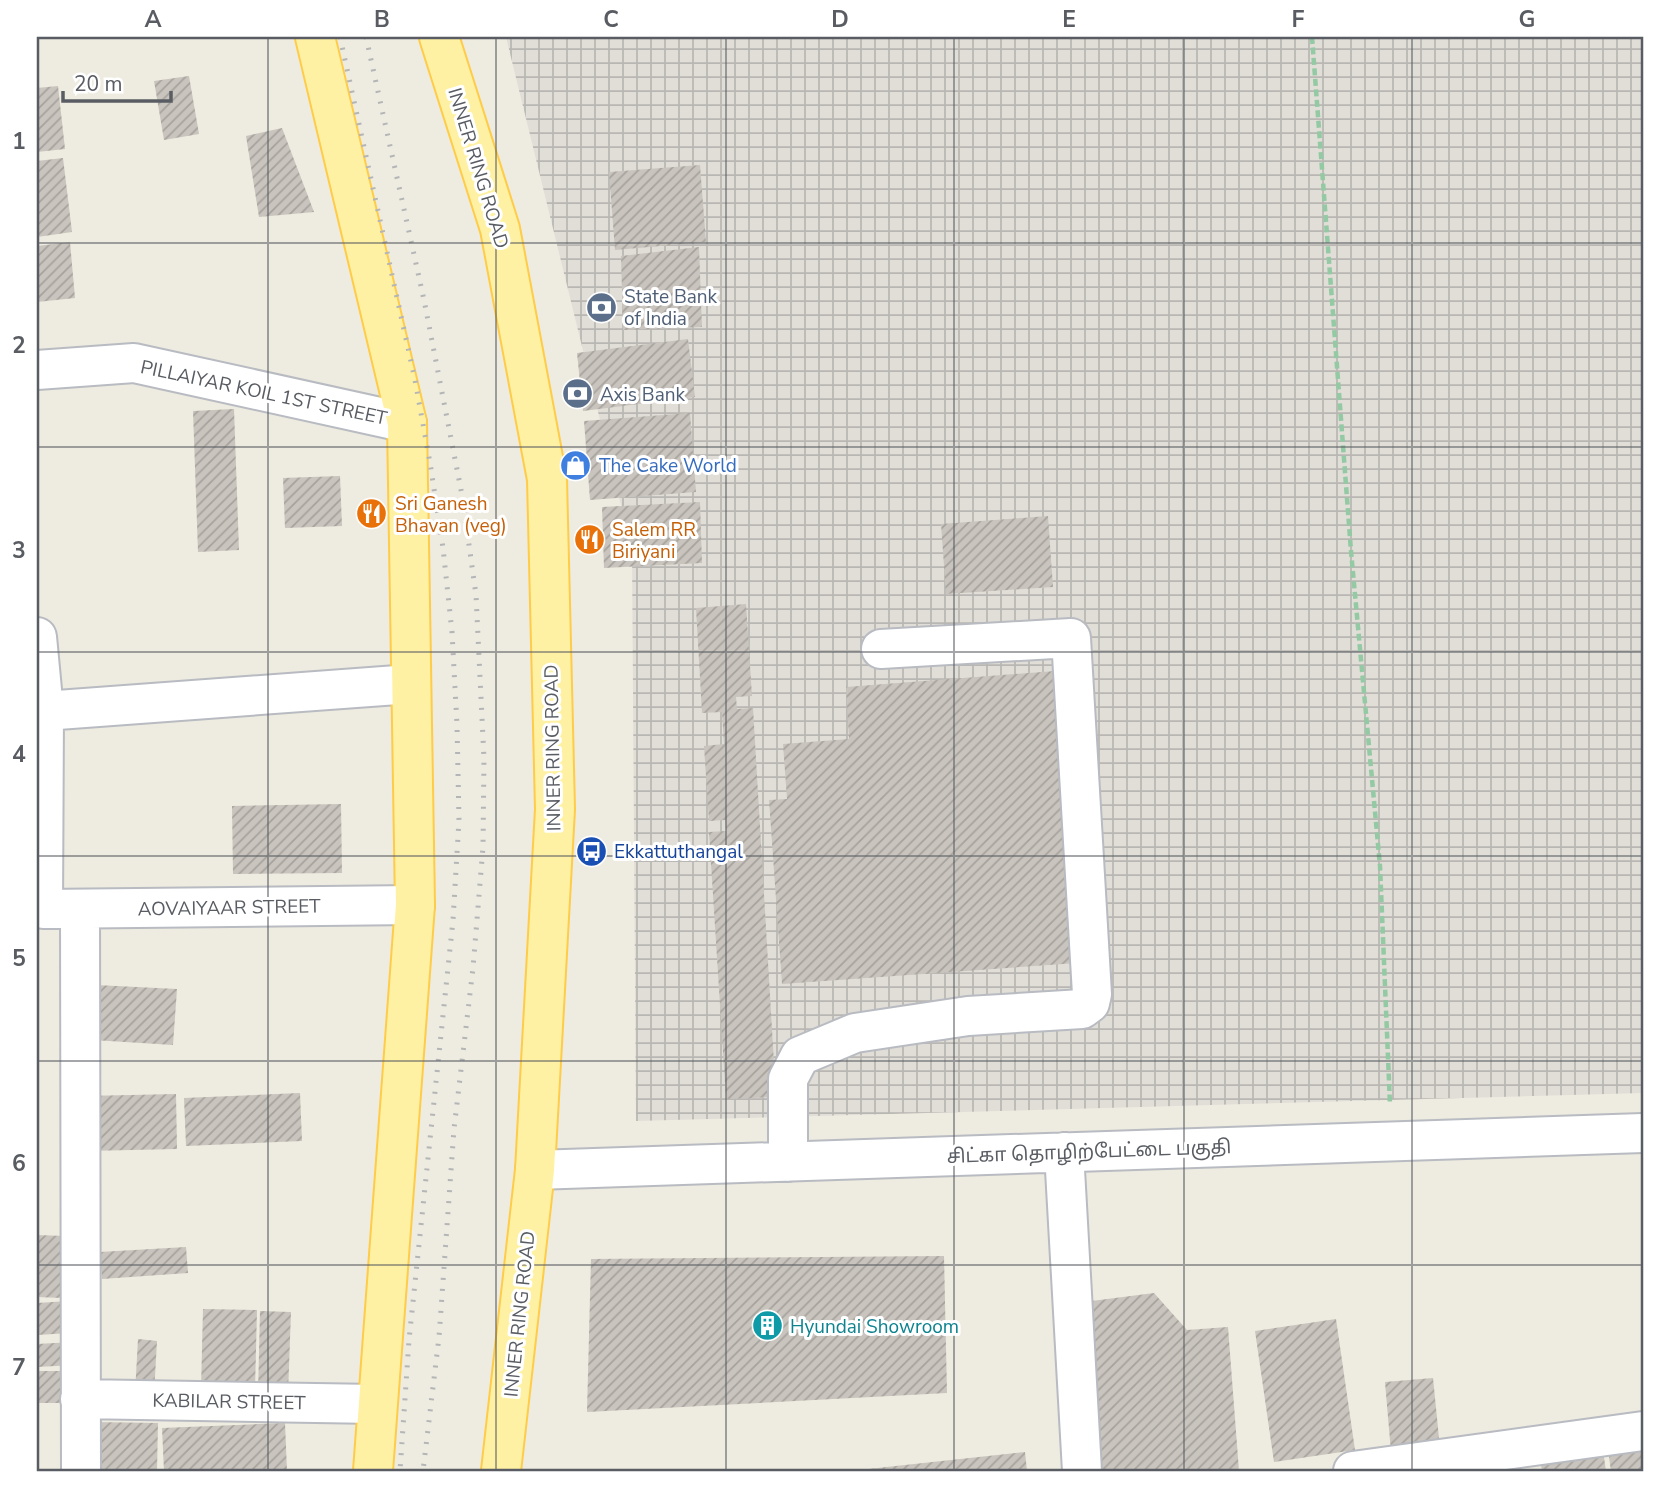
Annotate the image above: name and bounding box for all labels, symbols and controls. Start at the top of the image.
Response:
text: A [144,4,162,35]
text: B [374,4,390,35]
text: C [603,4,619,35]
text: D [831,4,849,35]
text: E [1062,4,1076,35]
text: F [1292,4,1305,35]
text: G [1519,4,1535,35]
scale bar [63,60,172,104]
text: 20 m [74,70,123,98]
street label: INNER RING ROAD [441,85,515,252]
text: 1 [12,126,26,157]
place label: State Bank of India [624,284,718,332]
bank icon: State Bank of India [584,290,618,324]
text: 2 [12,330,26,361]
street label: PILLAIYAR KOIL 1ST STREET [138,354,390,432]
bank icon: Axis Bank [560,377,594,411]
place label: Axis Bank [600,382,686,408]
shop icon: The Cake World [559,448,593,482]
place label: The Cake World [599,453,737,479]
place label: Sri Ganesh Bhavan (veg) [395,491,507,539]
restaurant icon: Sri Ganesh Bhavan (veg) [355,497,389,531]
place label: Salem RR Biriyani [612,517,696,565]
restaurant icon: Salem RR Biriyani [572,523,606,557]
text: 3 [12,535,26,566]
street label: INNER RING ROAD [539,664,567,832]
text: 4 [12,739,26,770]
bus stop icon: Ekkattuthangal [574,834,608,868]
place label: Ekkattuthangal [614,839,743,865]
street label: AOVAIYAAR STREET [137,893,321,923]
text: 5 [12,943,26,974]
street label: சிட்கா தொழிற்பேட்டை பகுதி [946,1134,1232,1170]
text: 6 [12,1148,26,1179]
street label: INNER RING ROAD [498,1230,542,1398]
building icon: Hyundai Showroom [750,1309,784,1343]
place label: Hyundai Showroom [790,1314,959,1340]
text: 7 [12,1352,26,1383]
street label: KABILAR STREET [152,1388,306,1416]

